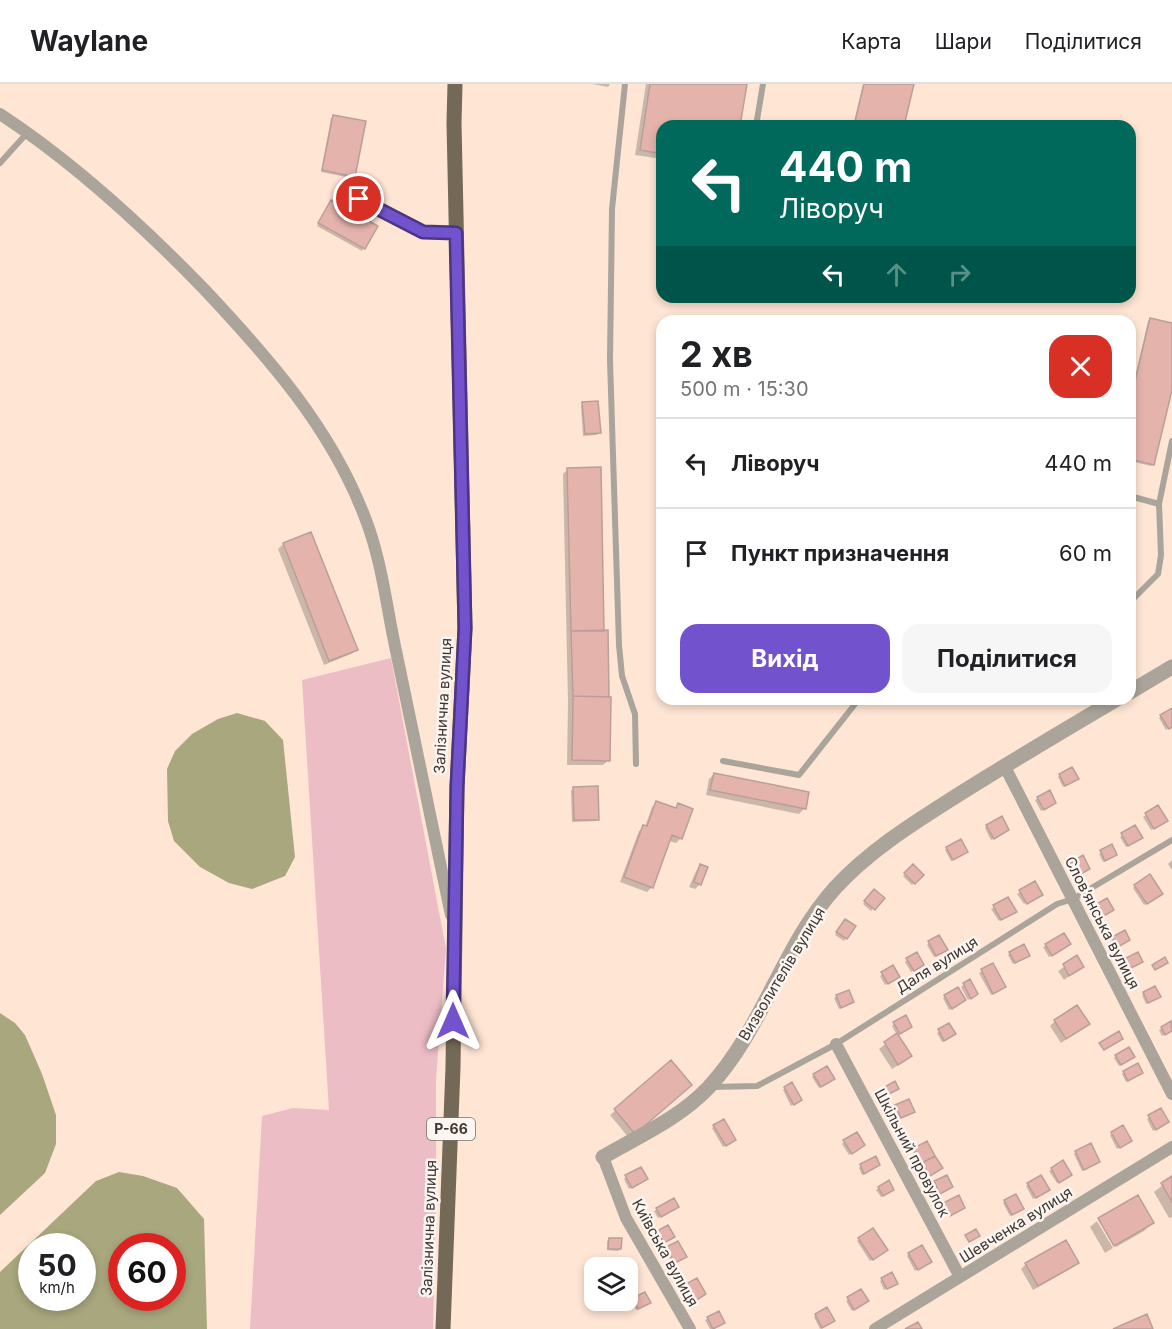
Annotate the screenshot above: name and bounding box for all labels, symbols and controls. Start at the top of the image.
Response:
text: Waylane [30,24,148,58]
text: Карта [841,29,902,54]
text: Шари [935,29,992,54]
text: Поділитися [1025,29,1142,54]
text: 440 m [779,141,912,192]
icon: left [680,144,758,222]
pin [333,173,384,224]
icon: arrive [342,182,375,215]
text: Ліворуч [779,192,884,225]
icon: left [817,258,850,291]
icon: ahead [880,258,913,291]
icon: right [943,258,976,291]
text: 2 хв [680,332,753,376]
button: close [1049,335,1112,398]
text: 500 m · 15:30 [680,377,809,401]
icon: left [680,447,713,480]
text: Ліворуч [731,450,819,476]
text: 440 m [1044,450,1112,476]
icon: arrive [680,537,713,570]
text: Пункт призначення [731,540,949,566]
text: 60 m [1059,540,1112,566]
button: Вихід [680,624,890,693]
button: Поділитися [902,624,1112,693]
street label: Залізнична вулиця [429,637,456,775]
street label: Слов’янська вулиця [1061,853,1144,992]
street label: Визволителів вулиця [734,903,829,1044]
street label: Даля вулиця [892,932,981,997]
position arrow [421,989,485,1053]
street label: Шкільний провулок [871,1085,954,1220]
road number: Р-66 [427,1118,475,1140]
street label: Залізнична вулиця [417,1160,440,1296]
street label: Шевченка вулиця [956,1182,1076,1267]
street label: Київська вулиця [628,1196,703,1310]
speed limit sign: 60 [108,1233,186,1311]
text: 50 [37,1247,77,1283]
map controls [584,1257,638,1311]
button: layers [584,1257,638,1311]
text: km/h [39,1278,75,1297]

